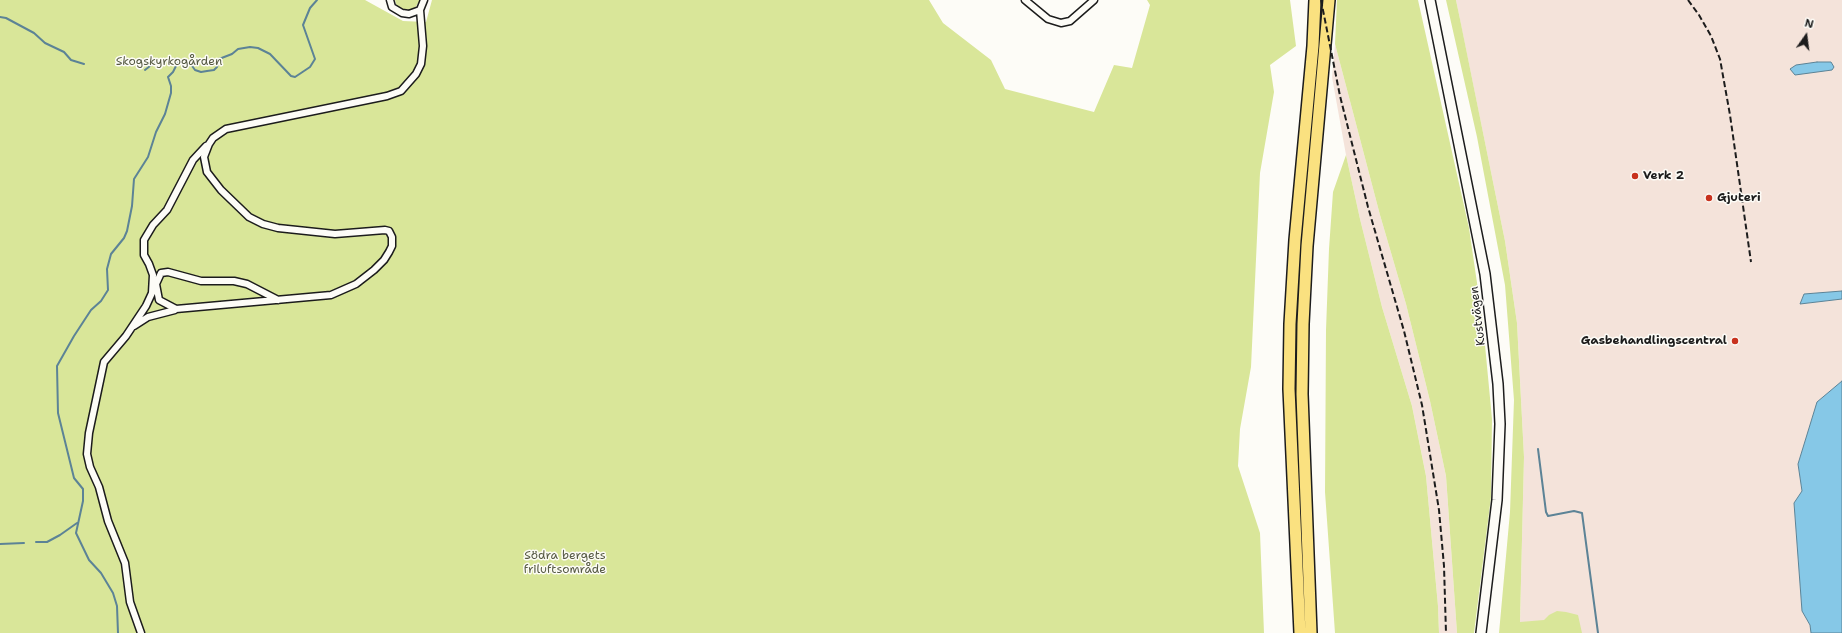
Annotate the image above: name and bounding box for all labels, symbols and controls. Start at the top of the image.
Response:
north arrow [1786,16,1826,56]
text: N [1803,16,1815,32]
park label: Skogskyrkogården [116,55,222,69]
place label: Verk 2 [1643,169,1684,183]
marker: Verk 2 [1630,171,1640,181]
place label: Gjuteri [1717,191,1761,205]
marker: Gjuteri [1704,193,1714,203]
street label: Kustvägen [1467,286,1489,346]
place label: Gasbehandlingscentral [1581,334,1727,348]
marker: Gasbehandlingscentral [1730,336,1740,346]
park label: Södra bergets friluftsområde [524,549,606,577]

